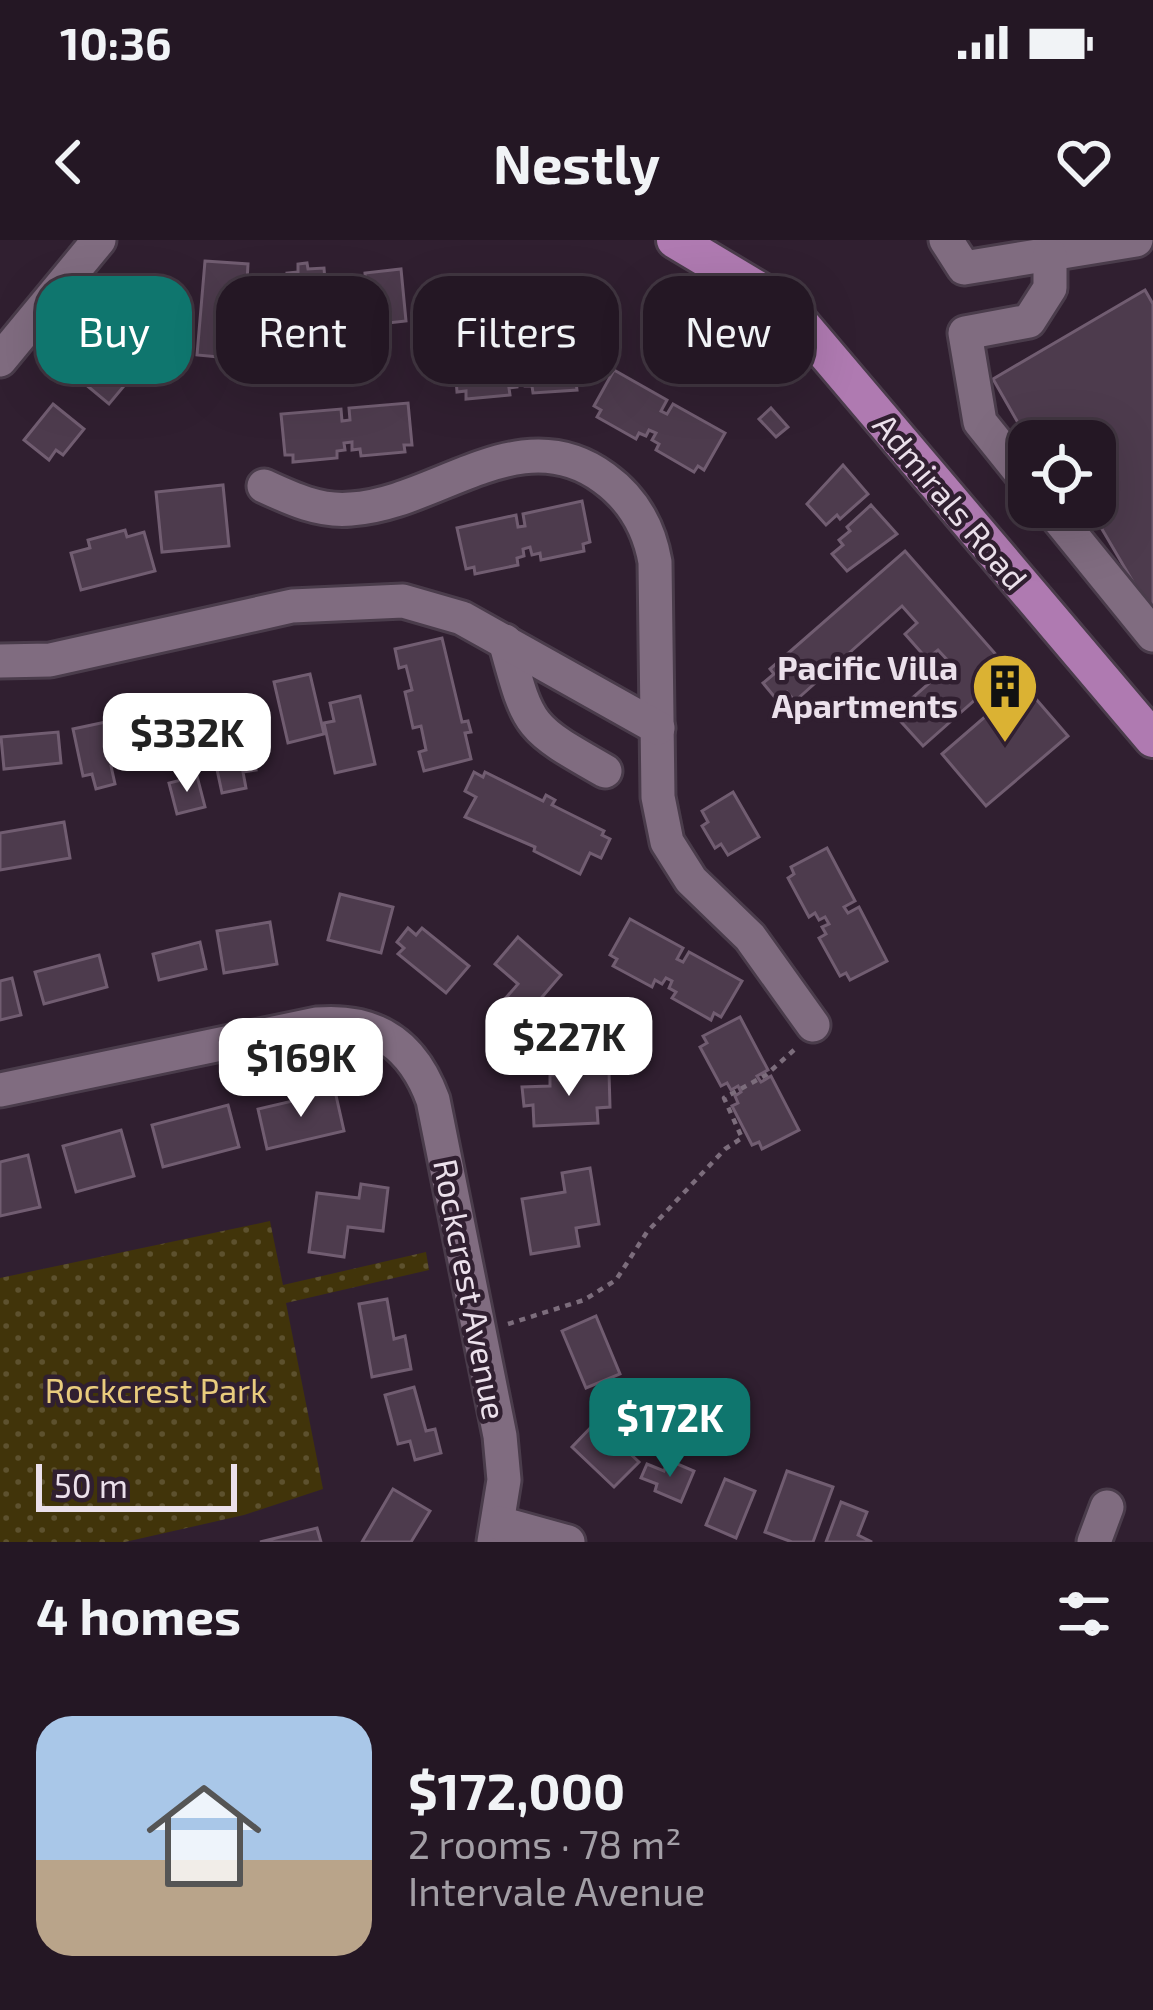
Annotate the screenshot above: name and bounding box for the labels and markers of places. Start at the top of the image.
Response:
place label: Pacific Villa Apartments [772,647,958,725]
building icon: Pacific Villa Apartments [970,651,1040,745]
pin: $332K [103,693,271,795]
pin: $227K [485,997,653,1099]
pin: $169K [217,1018,385,1120]
pin: $172K [586,1378,754,1480]

